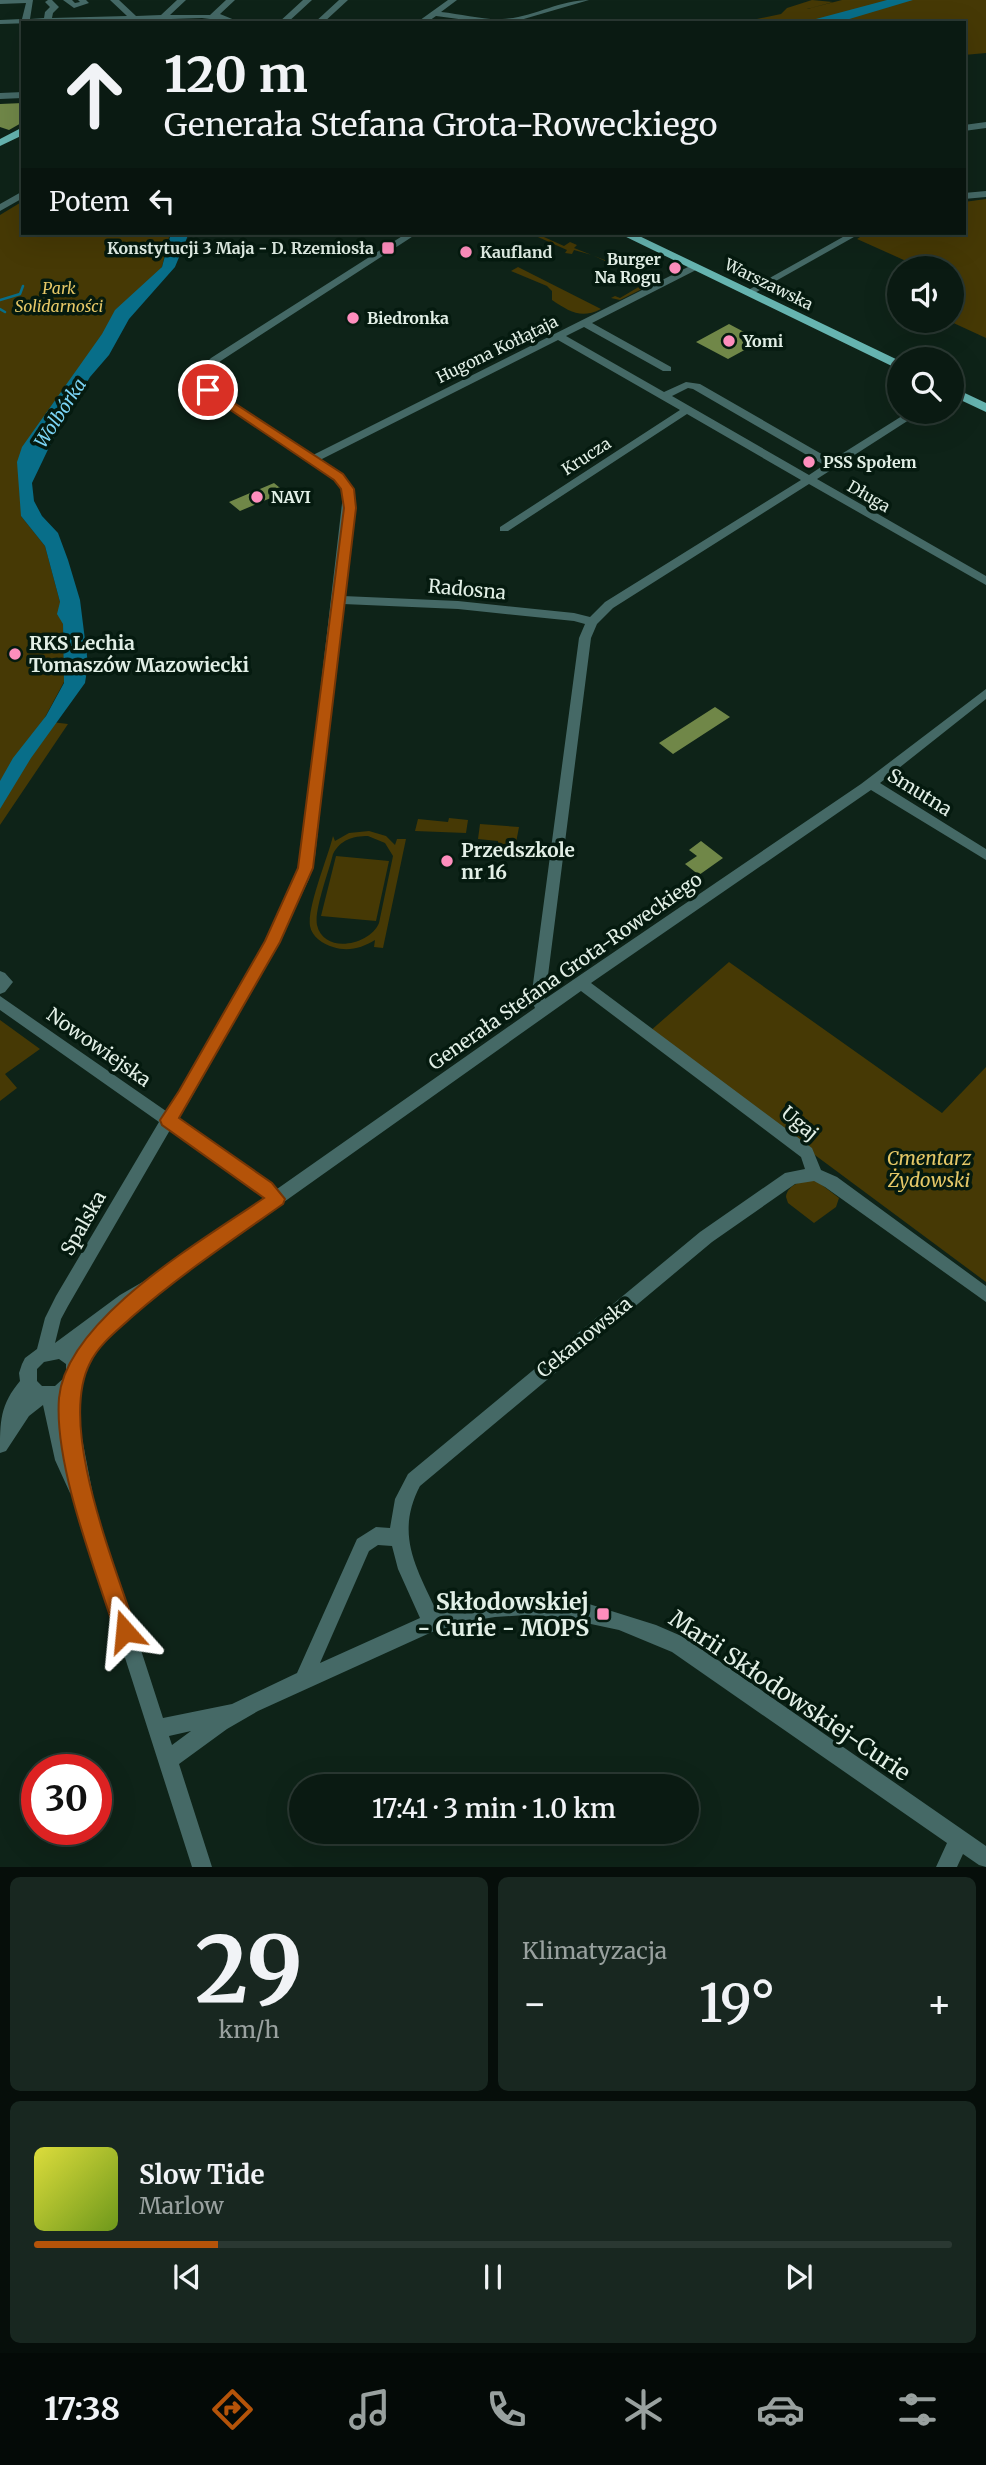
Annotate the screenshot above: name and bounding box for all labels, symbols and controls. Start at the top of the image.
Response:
text: 120 m [164,44,308,105]
icon: ahead [49,49,140,140]
text: Generała Stefana Grota-Roweckiego [164,105,717,145]
icon: left [143,182,181,220]
text: Potem [49,185,129,218]
place label: Konstytucji 3 Maja - D. Rzemiosła [107,238,374,258]
marker: Konstytucji 3 Maja - D. Rzemiosła [380,240,396,256]
place label: Kaufland [480,242,553,262]
marker: Kaufland [458,244,474,260]
place label: Burger Na Rogu [595,249,662,287]
street label: Warszawska [721,254,817,314]
map controls [887,256,964,424]
button: sound [887,256,964,333]
marker: Burger Na Rogu [667,260,683,276]
park label: Park Solidarności [15,278,104,316]
place label: Biedronka [367,308,449,328]
marker: Biedronka [345,310,361,326]
street label: Hugona Kołłątaja [433,311,561,387]
place label: Yomi [742,331,784,351]
marker: Yomi [721,333,737,349]
button: search [887,347,964,424]
pin [178,360,238,420]
icon: arrive [189,371,227,409]
water label: Wolbórka [29,374,91,452]
street label: Krucza [558,433,615,479]
place label: PSS Społem [823,452,917,472]
marker: PSS Społem [801,454,817,470]
street label: Długa [844,476,894,516]
place label: NAVI [271,487,311,507]
marker: NAVI [249,489,265,505]
street label: Radosna [427,574,507,604]
place label: RKS Lechia Tomaszów Mazowiecki [29,631,250,677]
marker: RKS Lechia Tomaszów Mazowiecki [7,646,23,662]
street label: Smutna [883,763,957,821]
place label: Przedszkole nr 16 [461,838,575,884]
marker: Przedszkole nr 16 [439,853,455,869]
street label: Generała Stefana Grota-Roweckiego [424,867,706,1075]
street label: Nowowiejska [42,1002,156,1092]
street label: Ugaj [777,1101,823,1145]
park label: Cmentarz Żydowski [887,1146,972,1192]
street label: Spalska [55,1186,111,1260]
street label: Cekanowska [532,1291,636,1383]
place label: Skłodowskiej - Curie - MOPS [417,1587,589,1642]
position arrow [88,1594,162,1668]
street label: Marii Skłodowskiej-Curie [664,1603,916,1787]
marker: Skłodowskiej - Curie - MOPS [595,1606,611,1622]
speed limit sign: 30 [21,1754,112,1845]
text: 17:41 · 3 min · 1.0 km [372,1792,616,1825]
text: 29 [195,1912,303,2027]
text: Klimatyzacja [522,1936,667,1965]
text: 19° [699,1971,775,2036]
text: − [522,1980,547,2027]
text: + [927,1980,952,2027]
text: km/h [219,2015,279,2044]
text: Slow Tide [139,2158,265,2191]
text: Marlow [139,2191,224,2220]
icon: previous [168,2258,206,2296]
icon: pause [474,2258,512,2296]
icon: next [780,2258,818,2296]
icon: directions [208,2385,257,2434]
icon: music [345,2385,394,2434]
icon: phone [482,2385,531,2434]
icon: climate [619,2385,668,2434]
icon: car [756,2385,805,2434]
icon: filters [893,2385,942,2434]
text: 17:38 [44,2389,120,2429]

